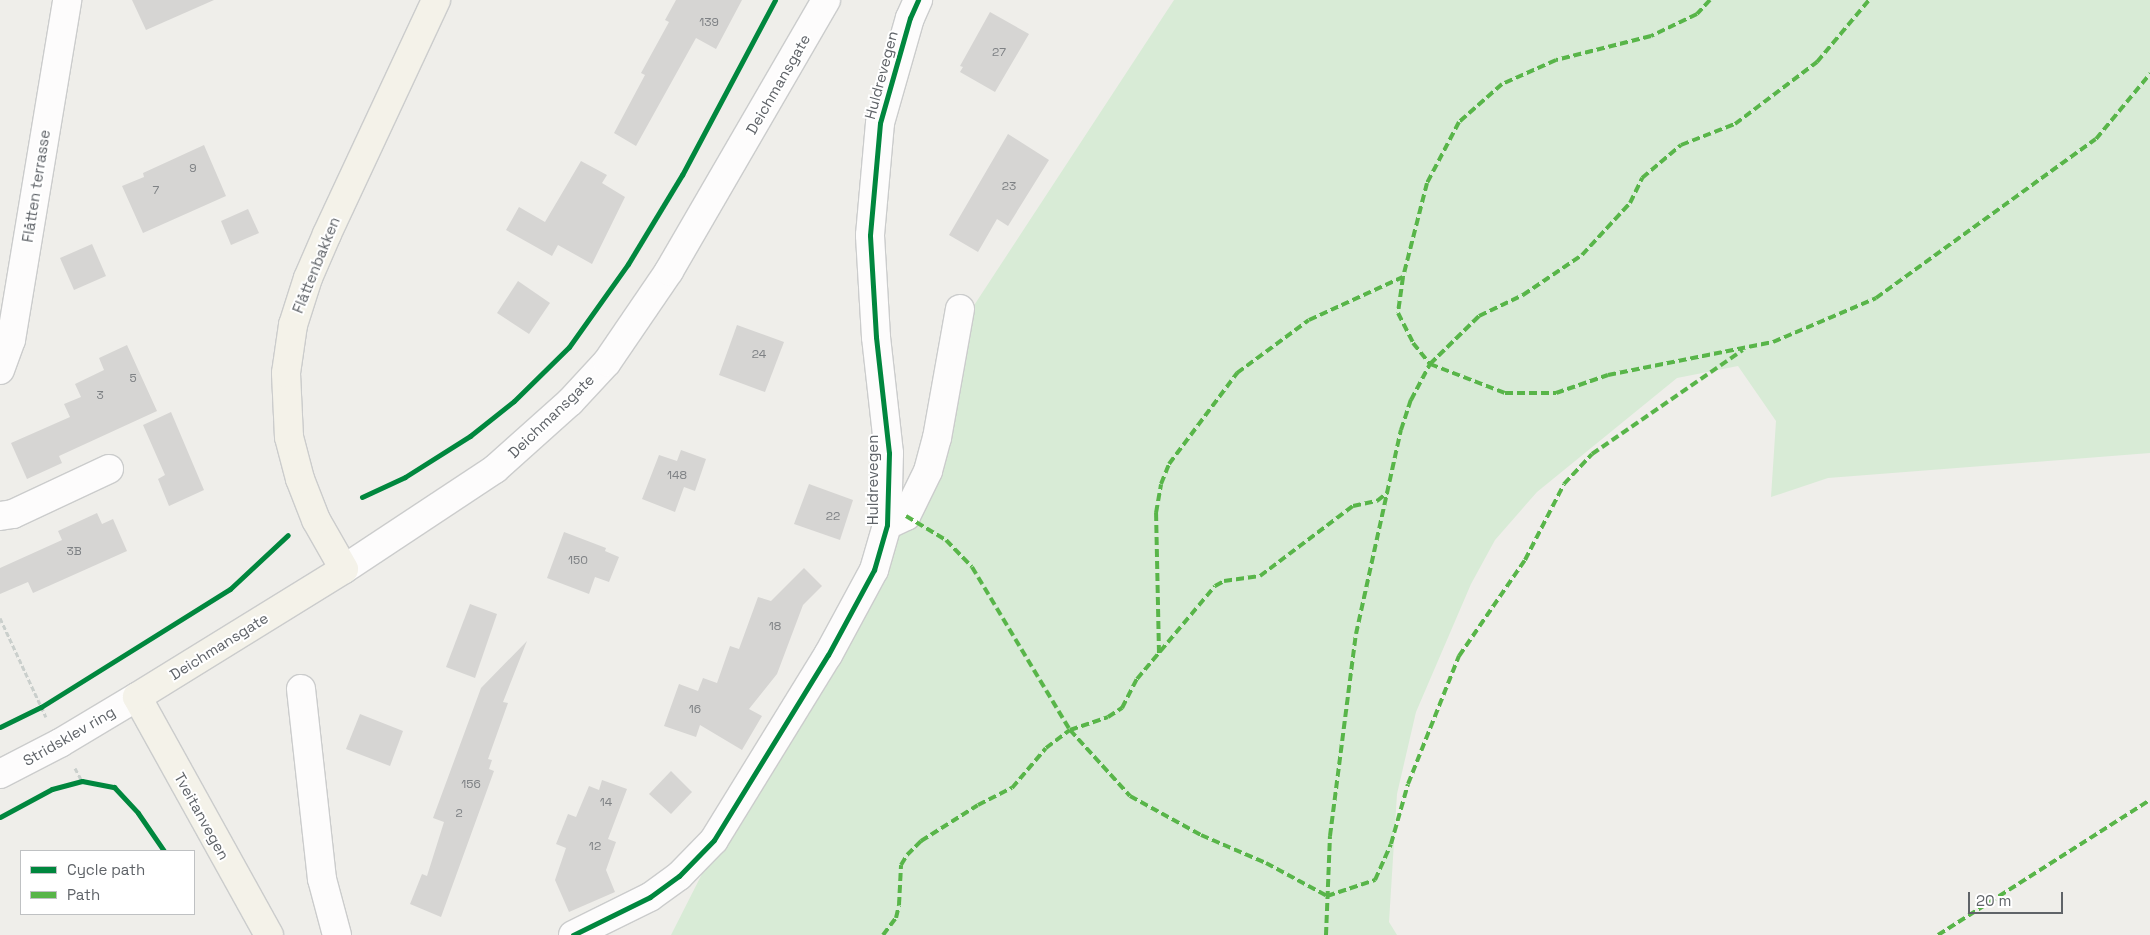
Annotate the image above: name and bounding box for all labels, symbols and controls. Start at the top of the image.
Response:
house number: 139 [699,16,719,30]
street label: Huldrevegen [861,29,901,121]
street label: Deichmansgate [742,31,814,137]
house number: 27 [992,46,1006,60]
street label: Flåtten terrasse [18,128,54,244]
house number: 9 [189,162,197,176]
house number: 23 [1002,180,1016,194]
house number: 7 [153,184,159,198]
street label: Flåttenbakken [288,214,344,316]
house number: 24 [752,348,766,362]
street label: Deichmansgate [504,370,598,462]
house number: 5 [129,372,137,386]
house number: 3 [96,389,104,403]
street label: Huldrevegen [864,435,882,525]
house number: 148 [667,469,687,483]
house number: 22 [826,510,840,524]
house number: 3B [66,545,82,559]
house number: 150 [568,554,588,568]
street label: Deichmansgate [166,609,272,683]
house number: 18 [769,620,781,634]
street label: Stridsklev ring [20,702,118,770]
house number: 16 [689,703,701,717]
street label: Tveitanvegen [171,769,233,863]
house number: 156 [461,778,481,792]
house number: 14 [600,796,612,810]
house number: 2 [455,807,463,821]
house number: 12 [589,840,601,854]
legend [20,850,195,915]
text: Cycle path [67,860,145,879]
scale bar [1970,882,2065,914]
text: Path [67,885,100,904]
text: 20 m [1976,891,2011,910]

